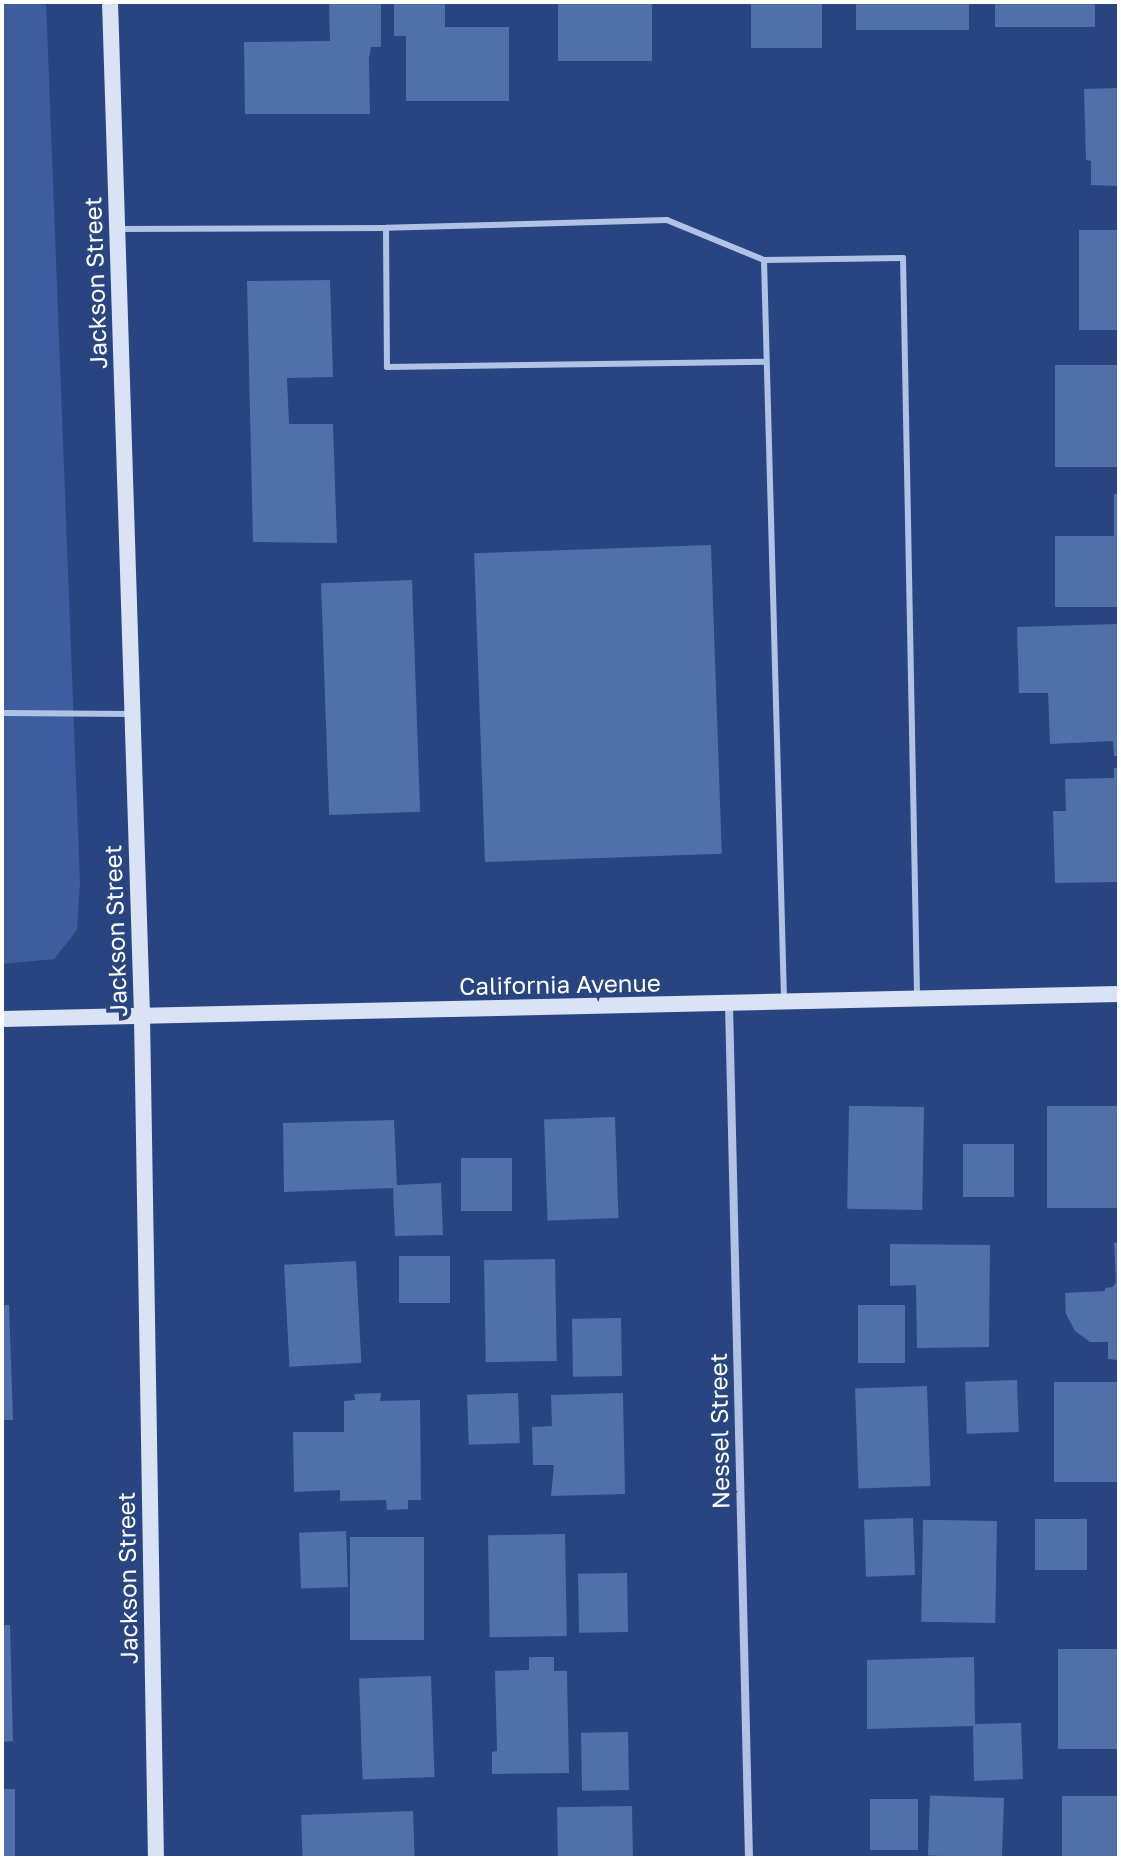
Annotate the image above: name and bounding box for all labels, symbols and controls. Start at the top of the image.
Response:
street label: Jackson Street [78,196,112,370]
street label: Jackson Street [98,844,132,1018]
street label: California Avenue [459,968,661,1000]
street label: Nessel Street [703,1353,735,1509]
street label: Jackson Street [111,1492,143,1664]

